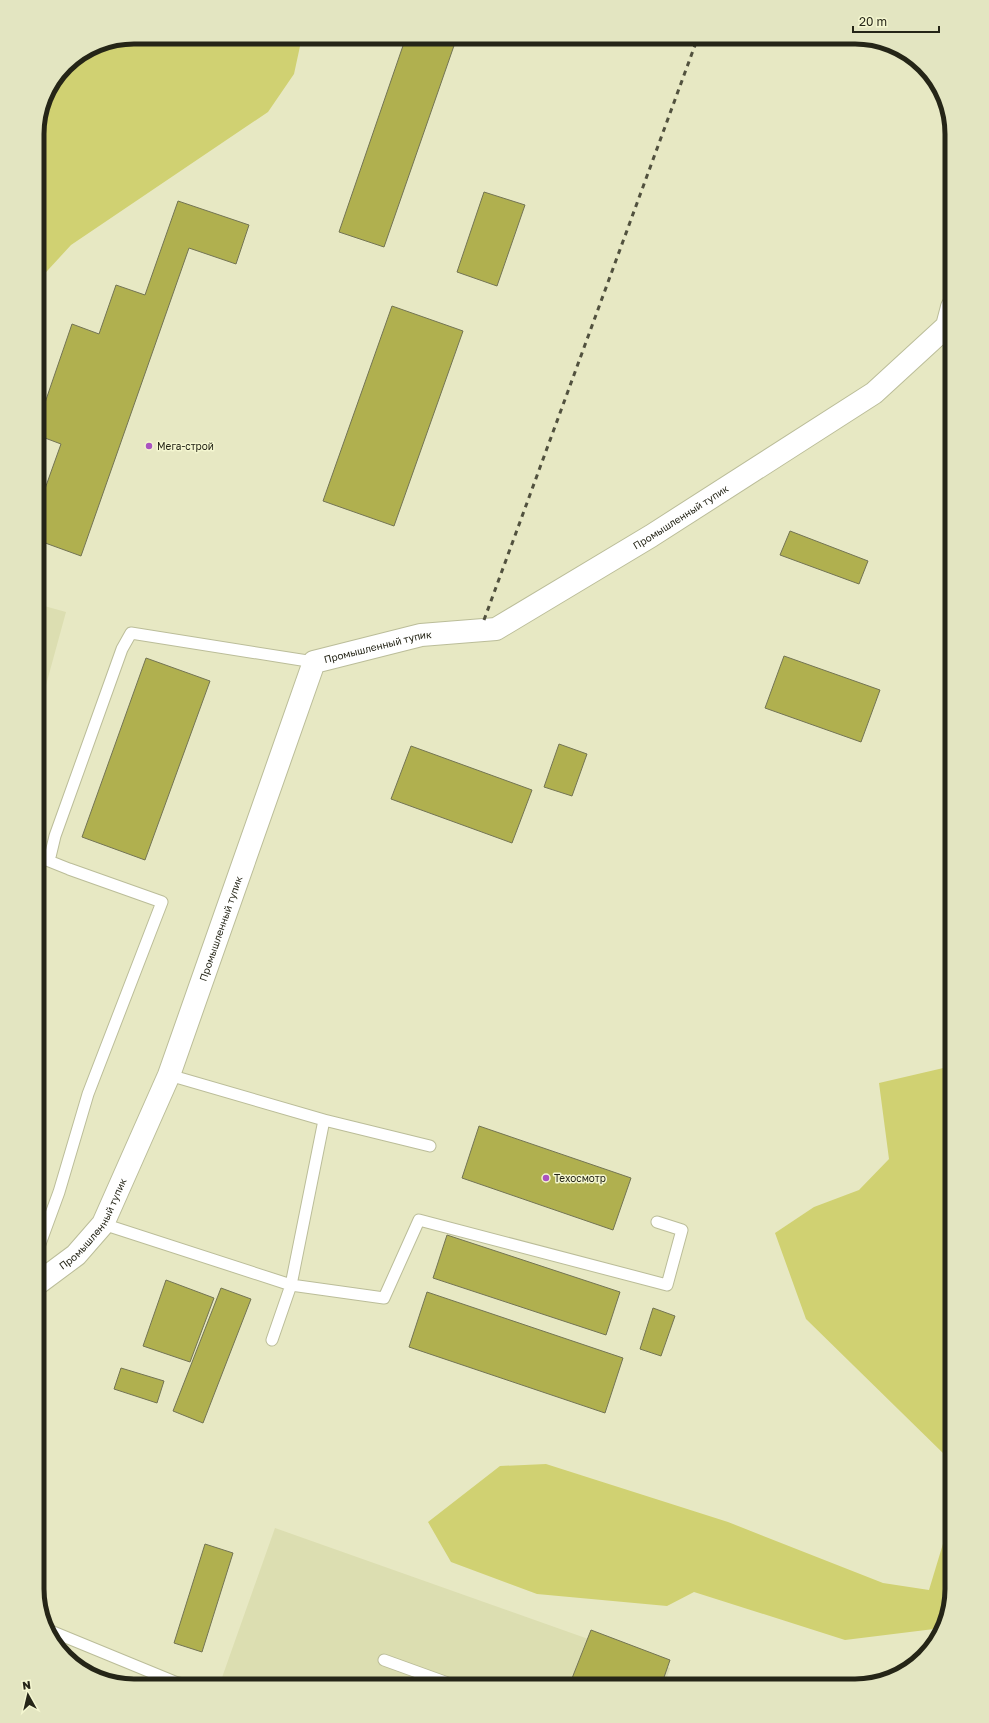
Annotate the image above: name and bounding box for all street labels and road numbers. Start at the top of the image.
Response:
street label: Промышленный тупик [631,482,731,551]
street label: Промышленный тупик [322,628,432,665]
street label: Промышленный тупик [196,874,245,983]
street label: Промышленный тупик [56,1176,129,1272]

